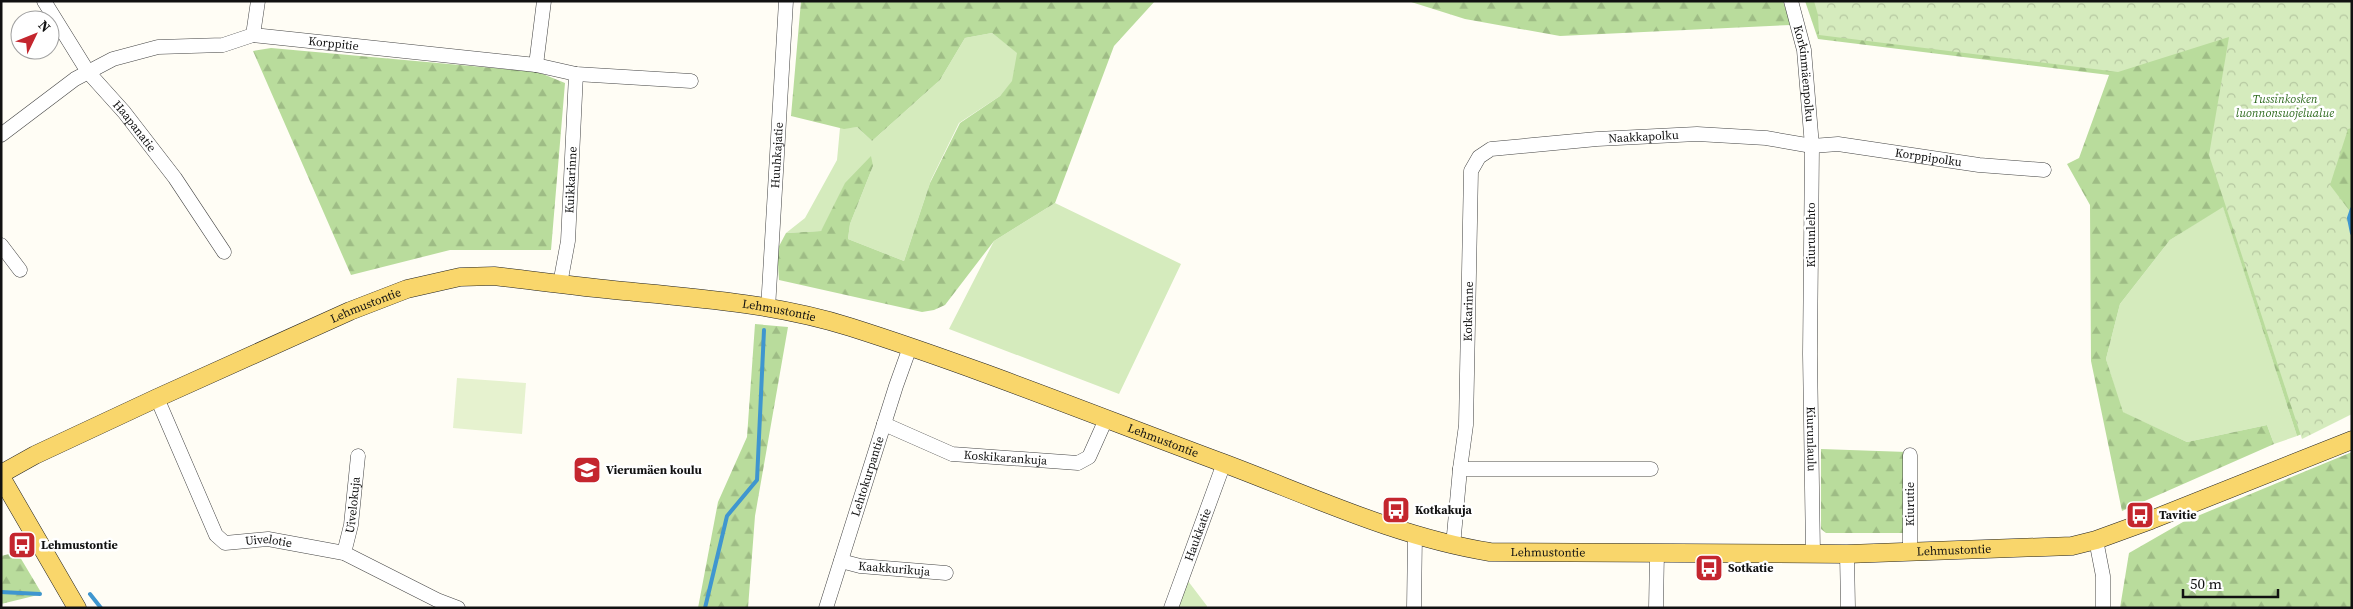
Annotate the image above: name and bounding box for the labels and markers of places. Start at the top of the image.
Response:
school or university icon: Vierumäen koulu [572,455,602,485]
place label: Vierumäen koulu [606,462,703,478]
bus stop icon: Kotkakuja [1381,495,1411,525]
bus stop icon: Tavitie [2125,500,2155,530]
place label: Kotkakuja [1415,502,1472,518]
place label: Tavitie [2159,507,2196,523]
bus stop icon: Lehmustontie [7,530,37,560]
place label: Lehmustontie [41,537,118,553]
bus stop icon: Sotkatie [1694,553,1724,583]
place label: Sotkatie [1728,560,1773,576]

